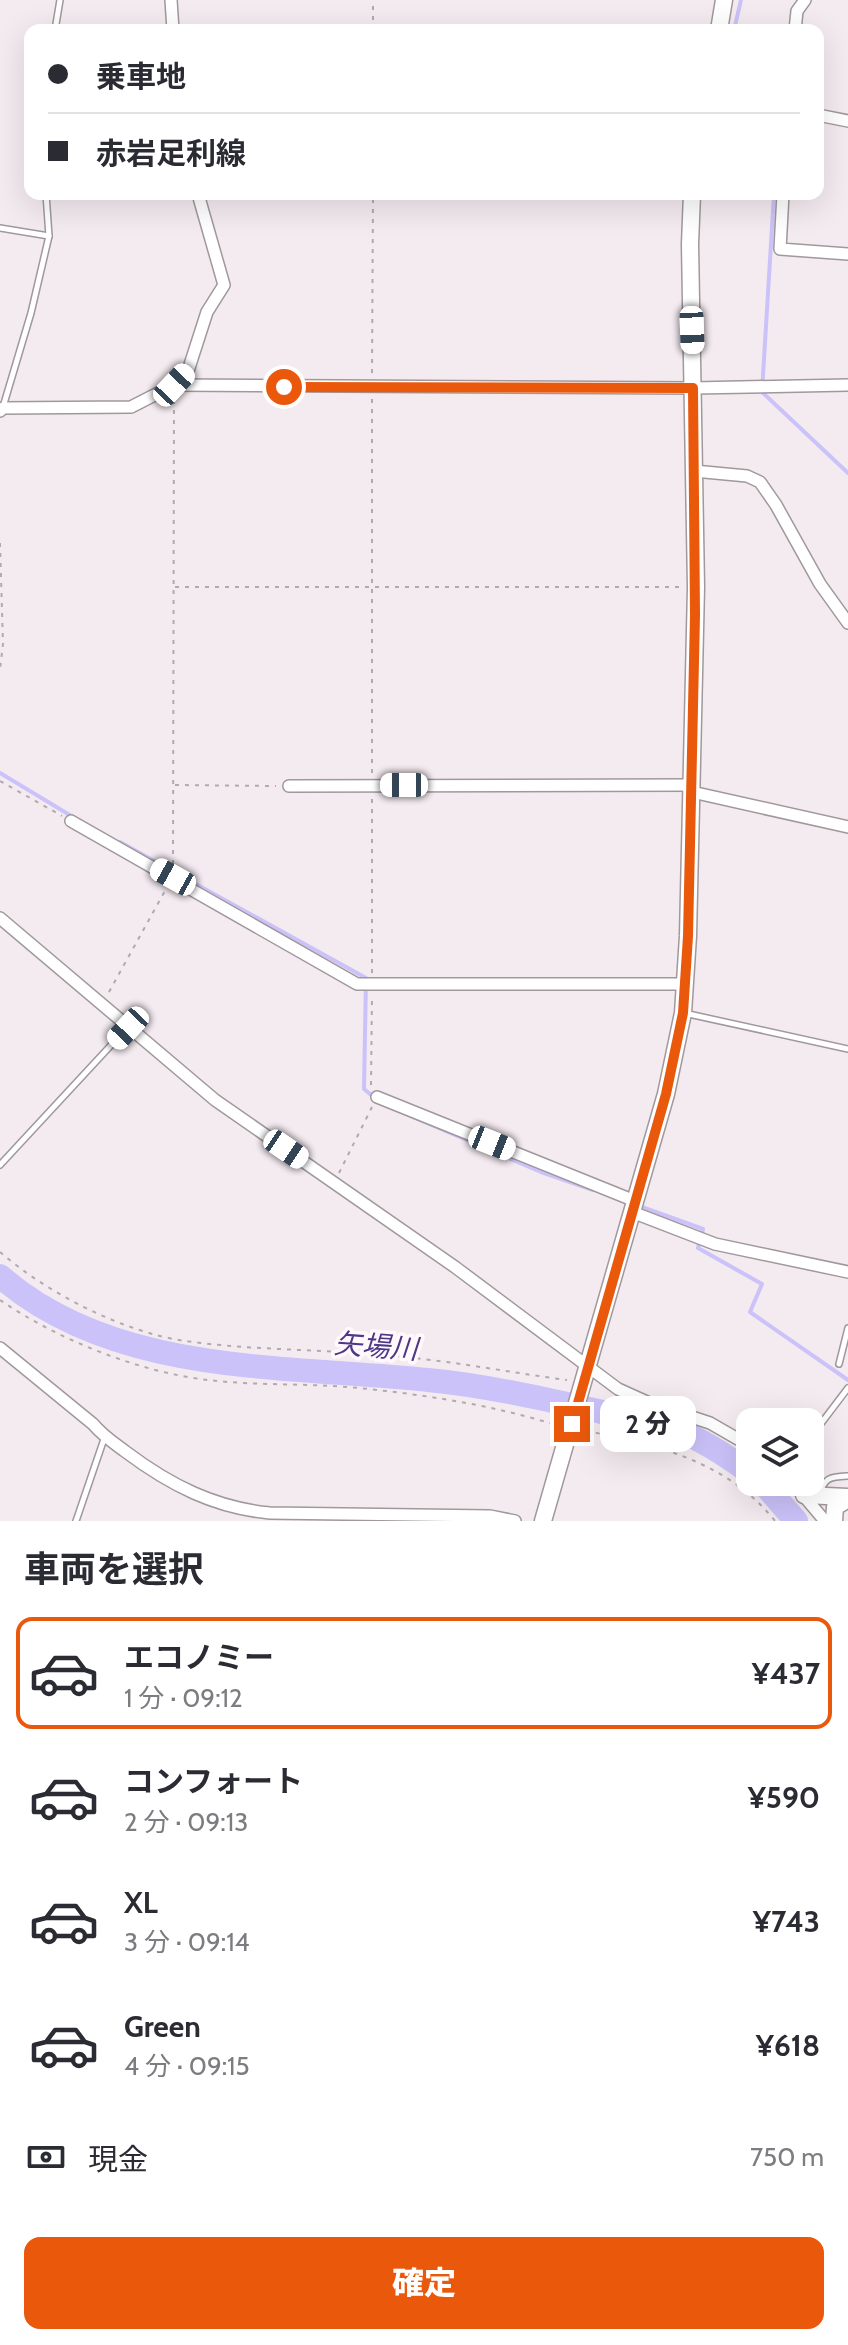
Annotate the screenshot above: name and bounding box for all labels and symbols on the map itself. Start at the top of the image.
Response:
car [679,306,705,354]
car [149,359,199,411]
route start [266,369,302,405]
car [380,773,428,797]
car [146,855,200,899]
car [103,1002,153,1054]
car [465,1123,519,1163]
car [259,1126,313,1172]
water label: 矢場川 [333,1326,422,1366]
callout: 2 分 [600,1396,696,1452]
route end [554,1406,590,1442]

